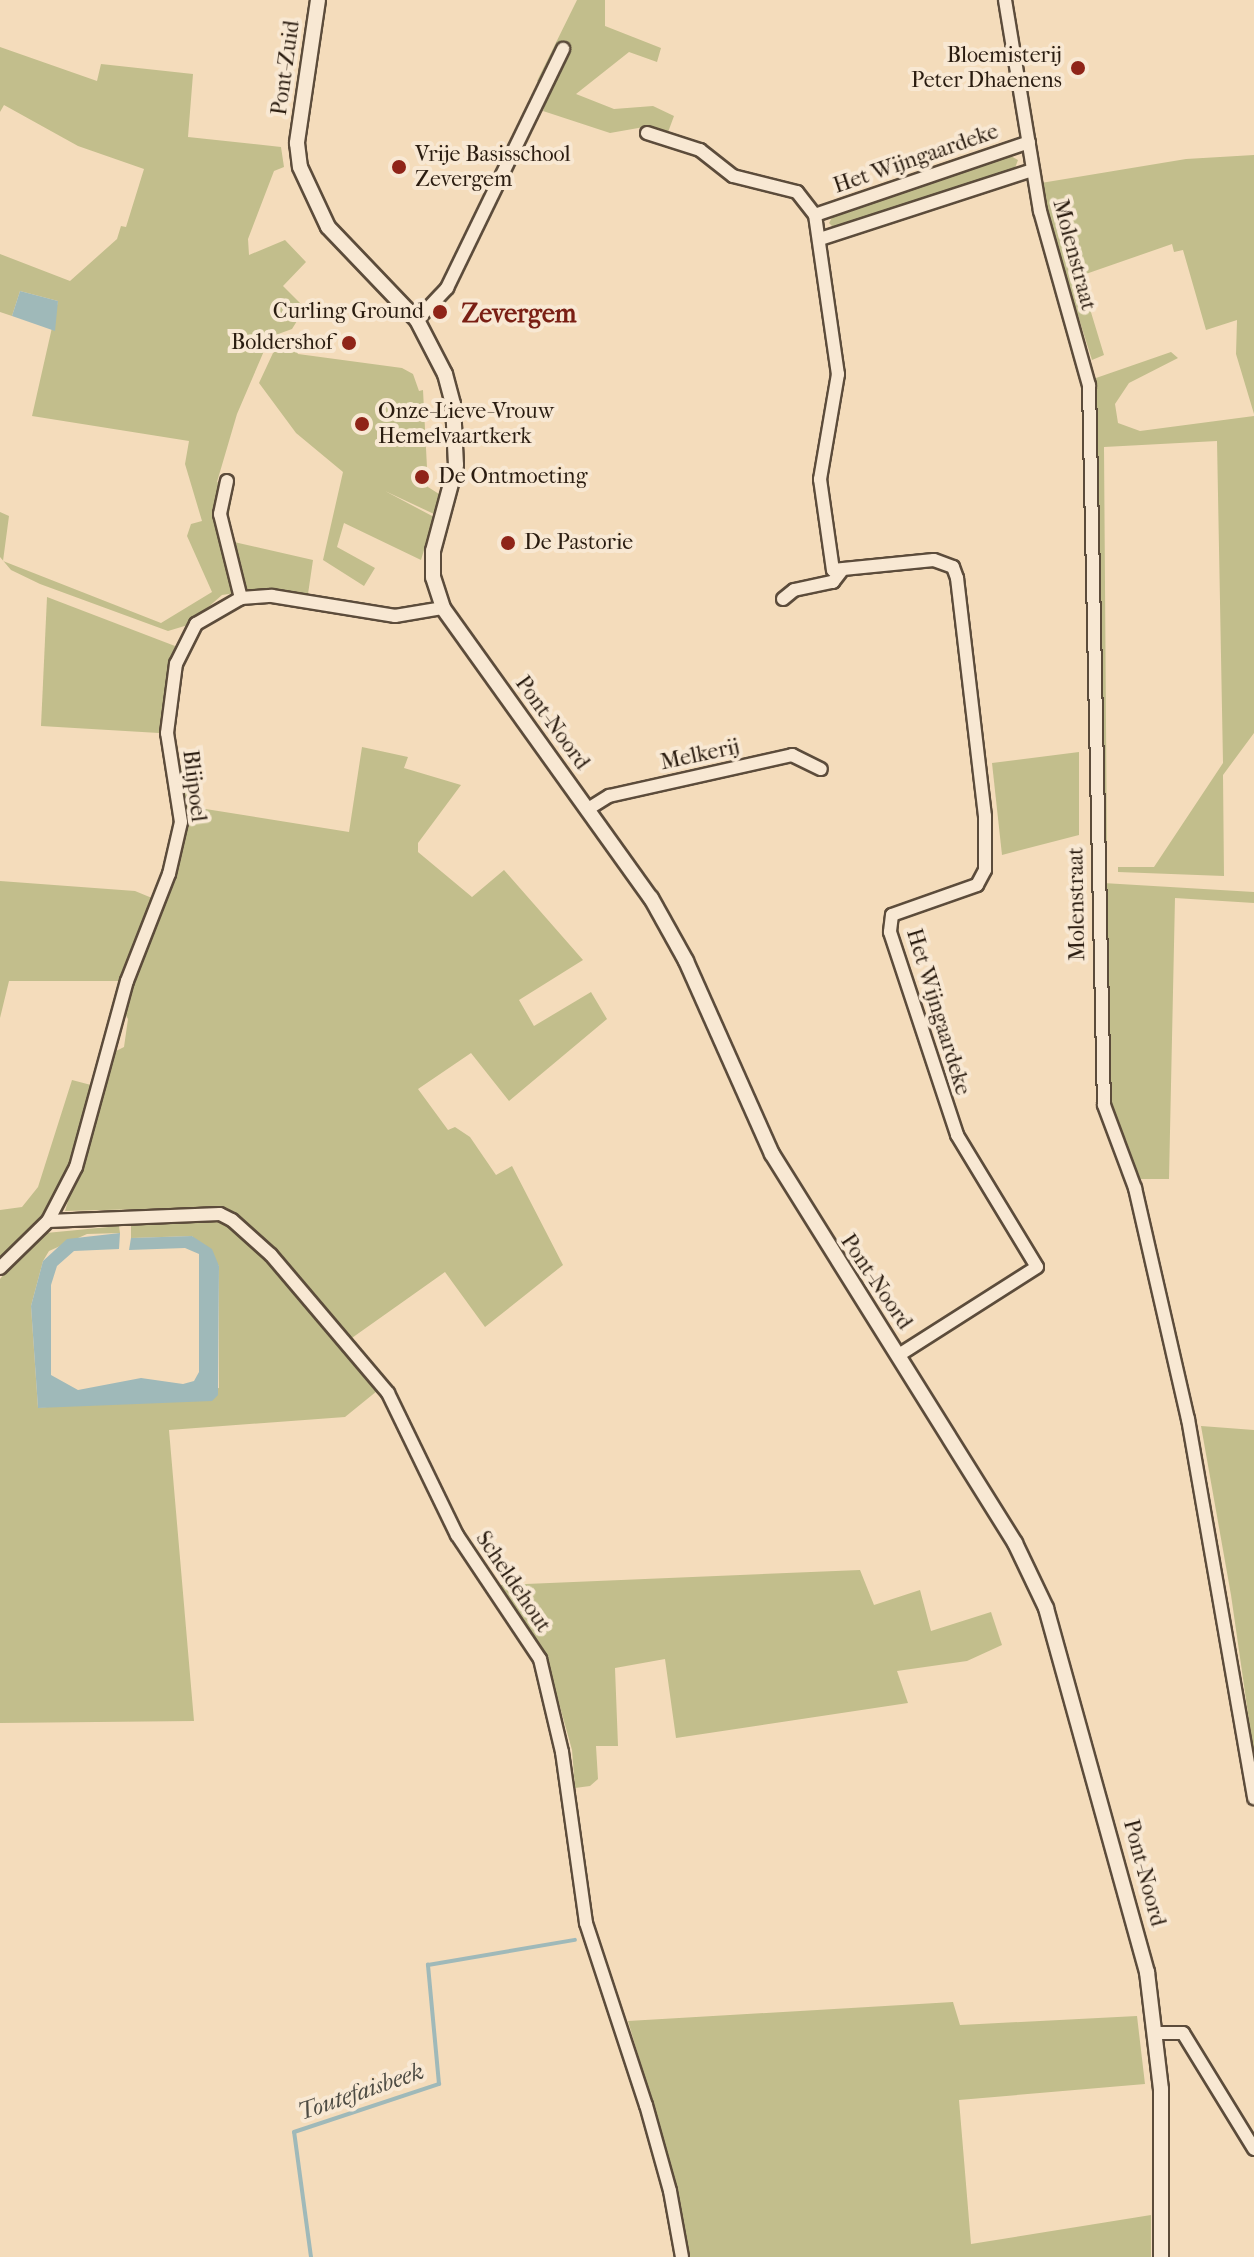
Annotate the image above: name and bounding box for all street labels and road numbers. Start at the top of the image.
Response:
street label: Pont-Zuid [266,19,306,117]
street label: Het Wijngaardeke [830,118,1002,200]
street label: Molenstraat [1047,197,1101,313]
street label: Pont-Noord [509,671,595,775]
street label: Melkerij [658,734,742,776]
street label: Blijpoel [176,748,212,824]
street label: Molenstraat [1063,847,1091,961]
street label: Het Wijngaardeke [900,926,976,1098]
street label: Pont-Noord [834,1229,918,1335]
street label: Scheldehout [470,1526,556,1638]
street label: Pont-Noord [1117,1817,1171,1929]

